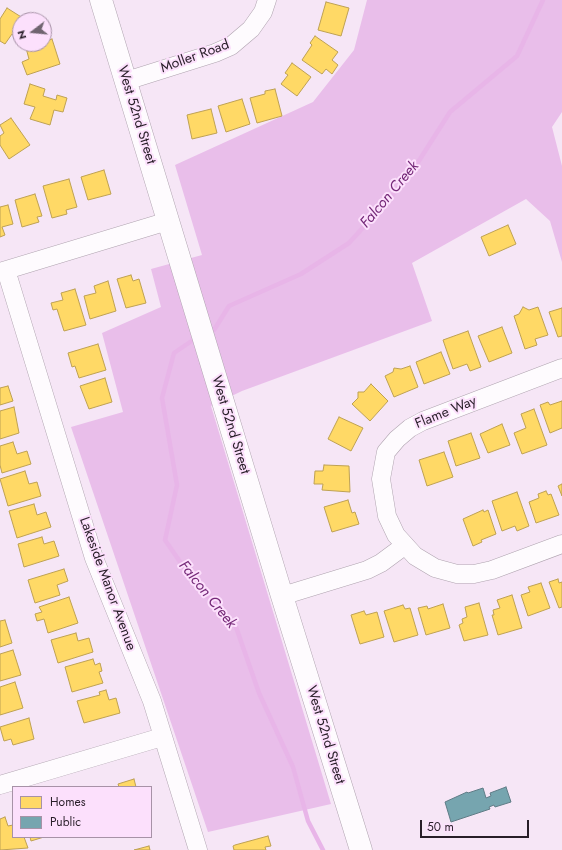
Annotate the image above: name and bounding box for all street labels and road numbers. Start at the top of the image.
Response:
street label: Moller Road [158,37,232,77]
street label: West 52nd Street [113,64,159,166]
street label: West 52nd Street [207,374,253,476]
street label: Flame Way [413,393,479,433]
street label: Lakeside Manor Avenue [75,515,139,653]
street label: West 52nd Street [302,684,348,786]

